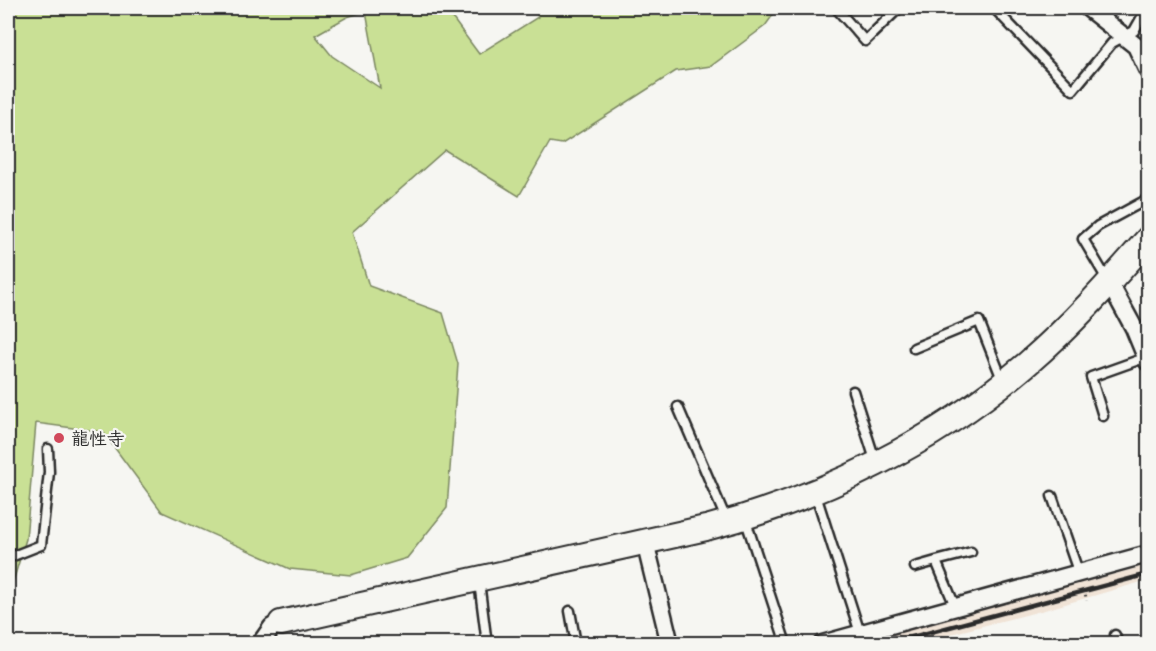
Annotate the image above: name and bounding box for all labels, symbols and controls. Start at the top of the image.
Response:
place label: 龍性寺 [71,427,125,450]
marker: 龍性寺 [52,431,66,445]

